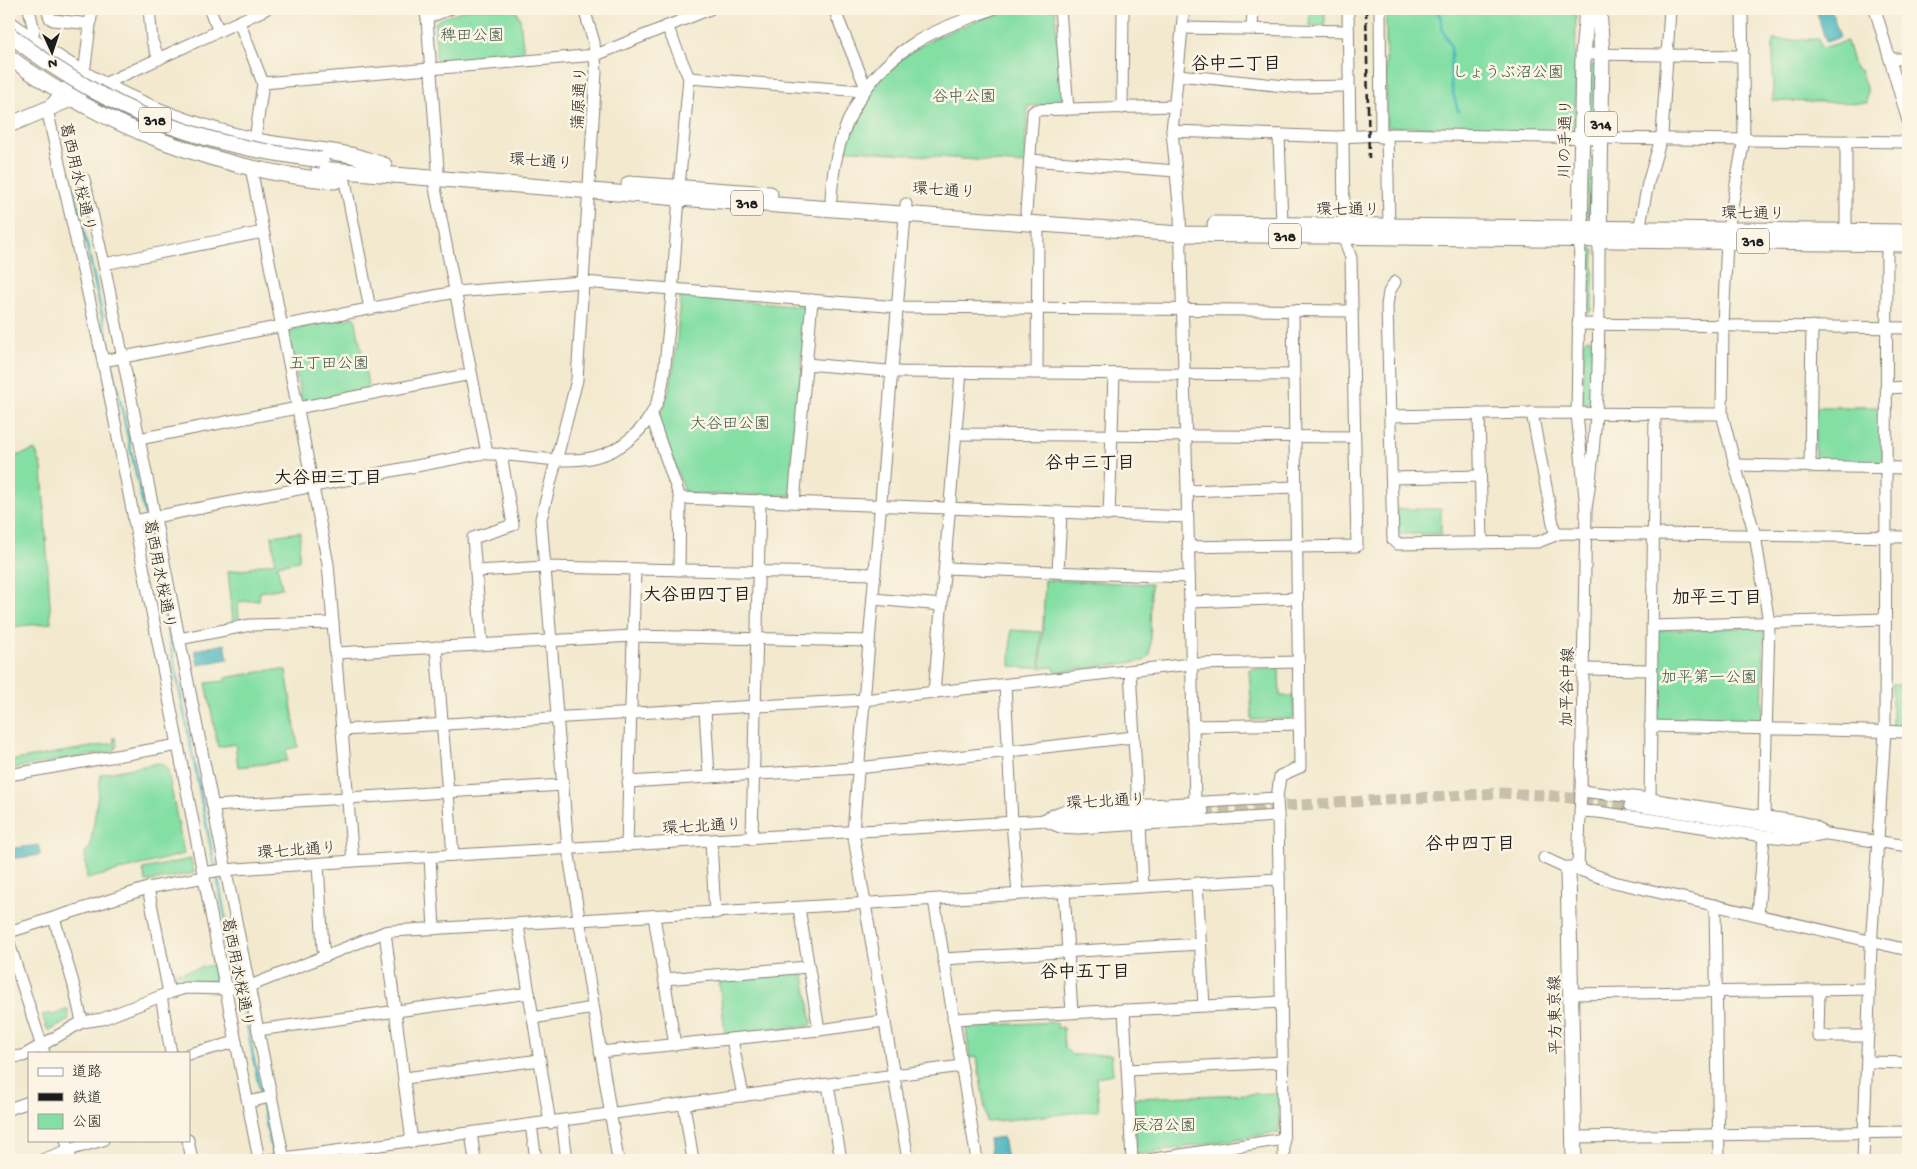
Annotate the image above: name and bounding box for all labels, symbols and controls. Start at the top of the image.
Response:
park label: 稗田公園 [440,27,504,47]
north arrow [28,28,78,78]
text: N [48,54,58,71]
district label: 谷中二丁目 [1191,54,1281,76]
park label: しょうぶ沼公園 [1452,65,1564,84]
street label: 蒲原通り [569,66,593,131]
park label: 谷中公園 [932,88,996,108]
street label: 川の手通り [1556,99,1578,179]
road number: 318 [139,108,171,132]
road number: 314 [1585,112,1617,136]
street label: 葛西用水桜通り [54,121,98,234]
street label: 環七通り [508,150,573,176]
street label: 環七通り [911,180,976,204]
road number: 318 [731,190,763,216]
street label: 環七通り [1316,201,1380,221]
street label: 環七通り [1721,204,1785,226]
road number: 318 [1269,224,1301,248]
road number: 318 [1737,228,1769,254]
park label: 五丁田公園 [289,356,369,375]
park label: 大谷田公園 [690,415,770,435]
district label: 谷中三丁目 [1045,453,1135,475]
district label: 大谷田三丁目 [274,468,382,490]
street label: 葛西用水桜通り [138,518,179,631]
district label: 大谷田四丁目 [643,585,751,607]
district label: 加平三丁目 [1672,588,1762,610]
street label: 加平谷中線 [1557,647,1580,727]
park label: 加平第一公園 [1661,668,1757,689]
street label: 環七北通り [1066,791,1147,815]
street label: 環七北通り [662,816,743,840]
district label: 谷中四丁目 [1425,834,1515,856]
street label: 環七北通り [257,839,338,865]
street label: 葛西用水桜通り [216,916,257,1029]
district label: 谷中五丁目 [1040,962,1130,984]
street label: 平方東京線 [1545,975,1568,1055]
legend [28,1052,190,1142]
text: 道路 [72,1064,102,1082]
text: 鉄道 [72,1090,102,1108]
text: 公園 [72,1114,102,1132]
park label: 辰沼公園 [1132,1117,1196,1137]

